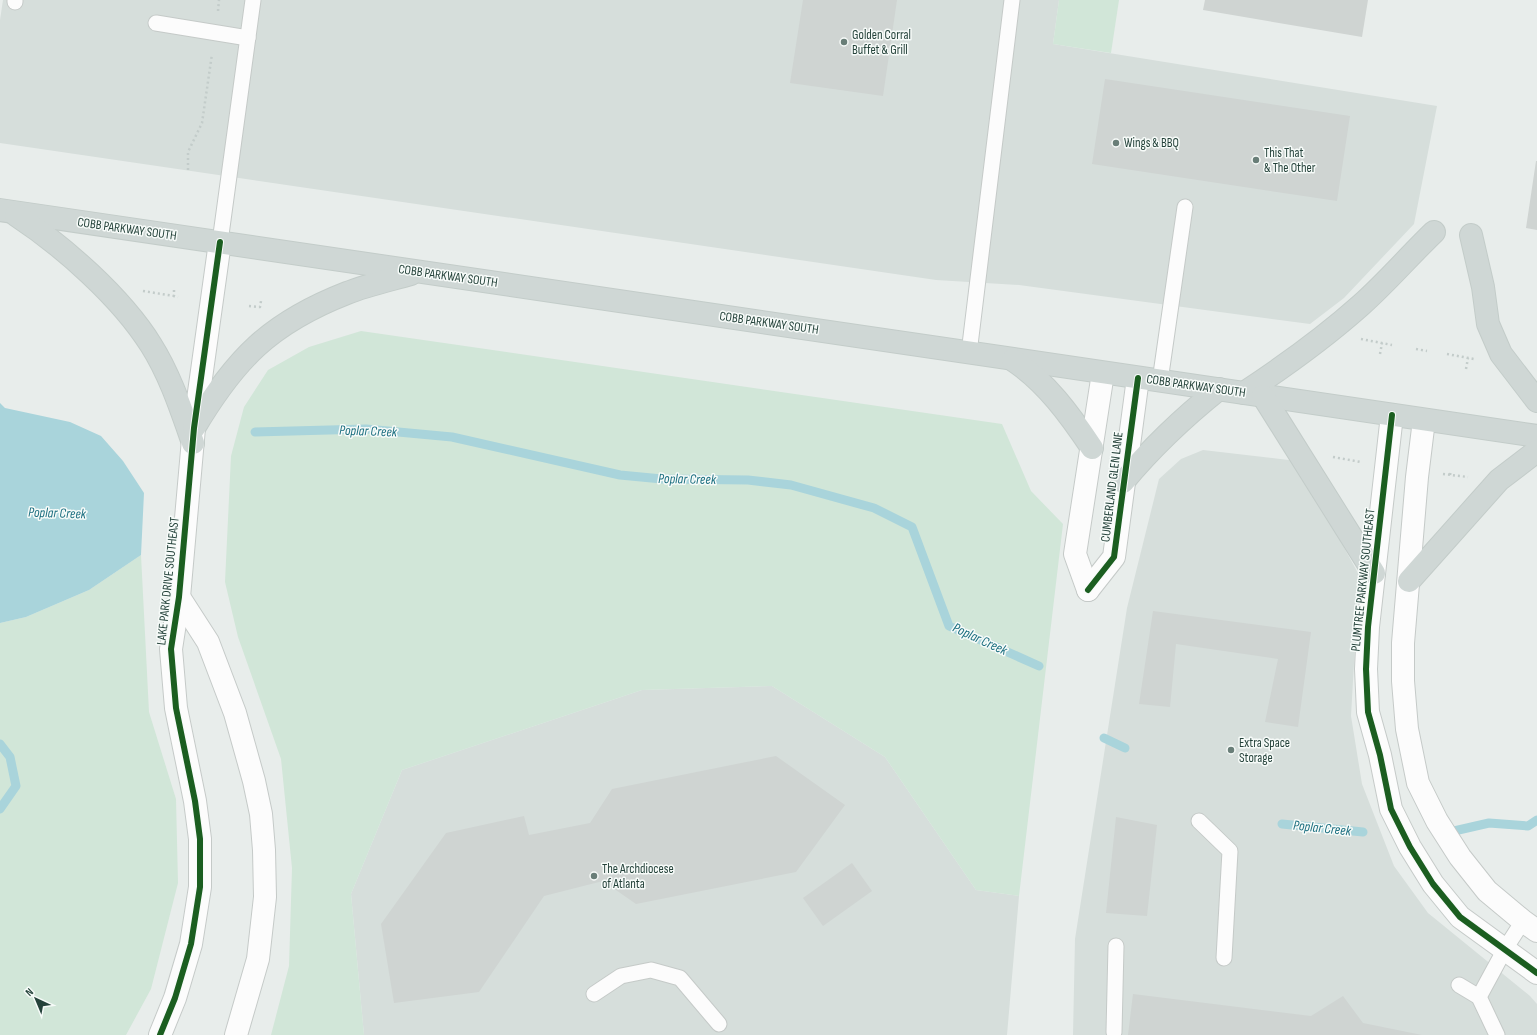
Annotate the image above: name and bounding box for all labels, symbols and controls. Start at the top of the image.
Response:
place label: Golden Corral Buffet & Grill [852,27,911,58]
marker: Golden Corral Buffet & Grill [839,37,849,47]
place label: Wings & BBQ [1124,135,1179,151]
marker: Wings & BBQ [1111,138,1121,148]
place label: This That & The Other [1264,145,1316,176]
marker: This That & The Other [1251,155,1261,165]
street label: COBB PARKWAY SOUTH [76,214,178,244]
street label: COBB PARKWAY SOUTH [397,261,499,291]
street label: COBB PARKWAY SOUTH [718,308,820,338]
street label: COBB PARKWAY SOUTH [1145,371,1247,401]
water label: Poplar Creek [339,421,398,441]
street label: CUMBERLAND GLEN LANE [1097,431,1127,543]
water label: Poplar Creek [658,470,717,488]
water label: Poplar Creek [28,503,87,523]
street label: PLUMTREE PARKWAY SOUTHEAST [1348,508,1378,652]
street label: LAKE PARK DRIVE SOUTHEAST [153,516,183,646]
water label: Poplar Creek [950,619,1011,659]
place label: Extra Space Storage [1239,735,1290,766]
marker: Extra Space Storage [1226,745,1236,755]
water label: Poplar Creek [1292,817,1352,840]
place label: The Archdiocese of Atlanta [602,861,674,892]
marker: The Archdiocese of Atlanta [589,871,599,881]
north arrow [16,979,56,1019]
text: N [23,985,36,999]

